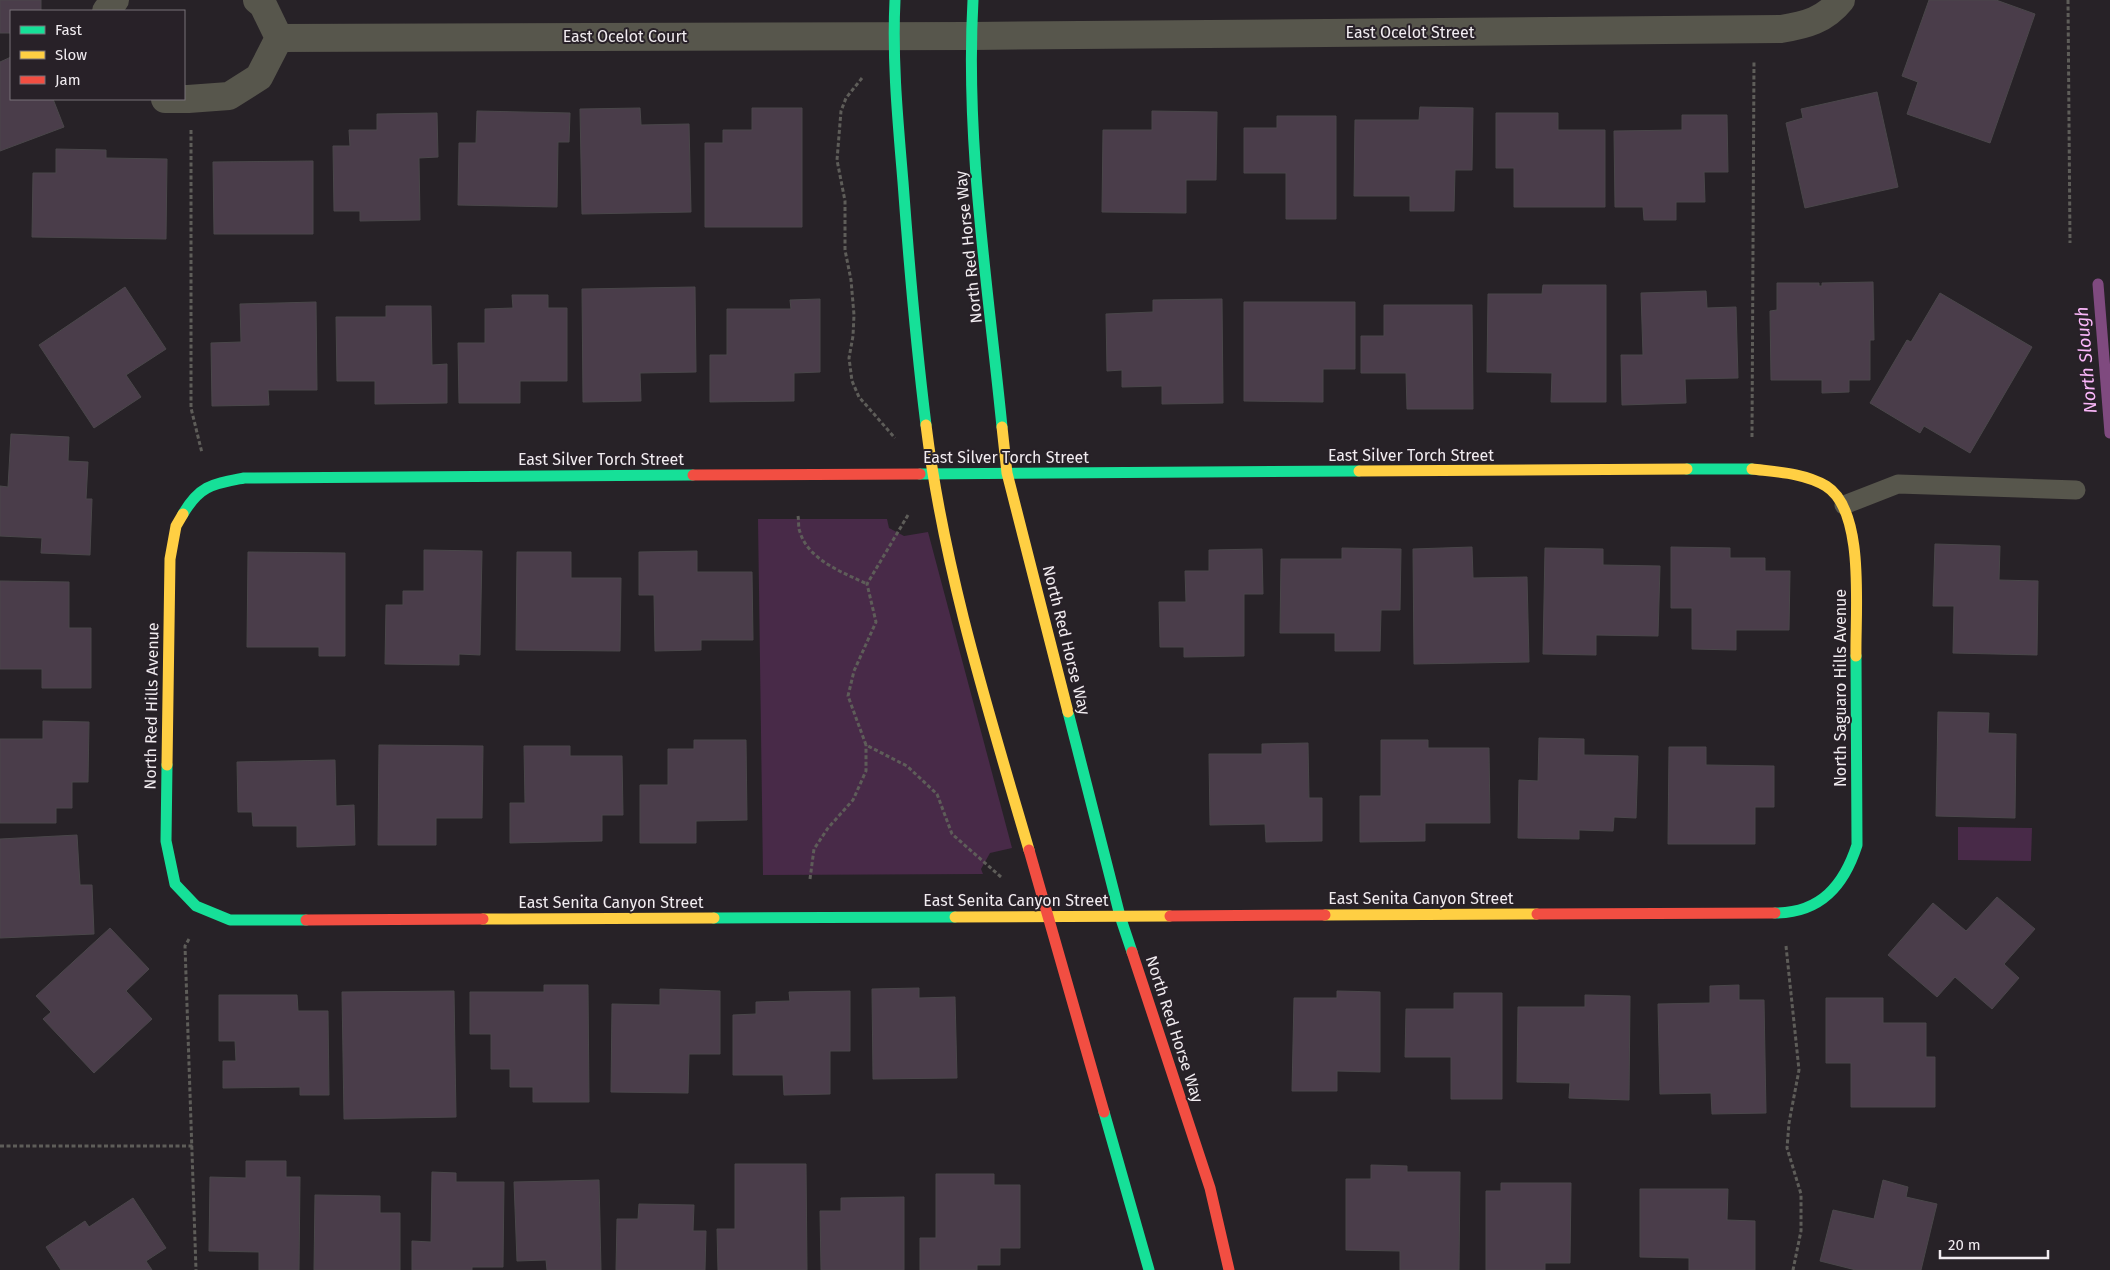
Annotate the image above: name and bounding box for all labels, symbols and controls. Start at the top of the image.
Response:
legend [10,10,185,100]
text: Fast [55,21,82,39]
street label: East Ocelot Street [1346,23,1475,42]
street label: East Ocelot Court [563,27,688,46]
text: Slow [55,46,87,64]
text: Jam [55,71,81,89]
street label: North Red Horse Way [951,170,986,324]
water label: North Slough [2070,306,2102,414]
street label: East Silver Torch Street [1328,446,1494,465]
street label: East Silver Torch Street [923,448,1089,467]
street label: East Silver Torch Street [518,450,684,469]
street label: North Red Horse Way [1039,563,1094,717]
street label: North Saguaro Hills Avenue [1831,589,1850,787]
street label: North Red Hills Avenue [141,622,162,790]
street label: East Senita Canyon Street [1328,889,1514,908]
street label: East Senita Canyon Street [923,891,1109,910]
street label: East Senita Canyon Street [518,893,704,912]
street label: North Red Horse Way [1142,953,1207,1105]
scale bar [1940,1228,2048,1260]
text: 20 m [1948,1236,1981,1254]

